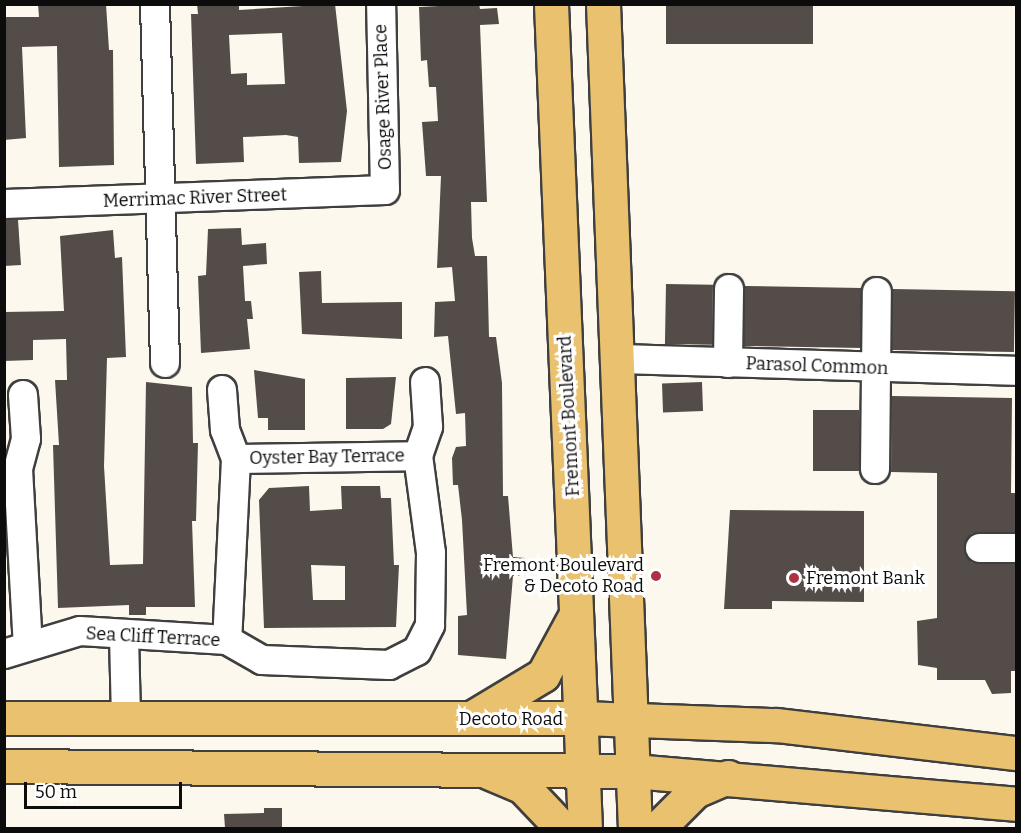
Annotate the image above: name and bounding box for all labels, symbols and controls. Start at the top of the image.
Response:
street label: Osage River Place [370,24,396,170]
street label: Merrimac River Street [103,184,287,212]
street label: Fremont Boulevard [554,335,584,497]
street label: Parasol Common [745,353,889,379]
street label: Oyster Bay Terrace [249,445,405,469]
place label: Fremont Boulevard & Decoto Road [483,555,644,598]
place label: Fremont Bank [806,567,925,589]
marker: Fremont Boulevard & Decoto Road [649,569,663,583]
marker: Fremont Bank [787,571,801,585]
street label: Sea Cliff Terrace [85,623,221,651]
street label: Decoto Road [459,708,563,730]
scale bar [27,770,184,808]
text: 50 m [35,781,77,803]

